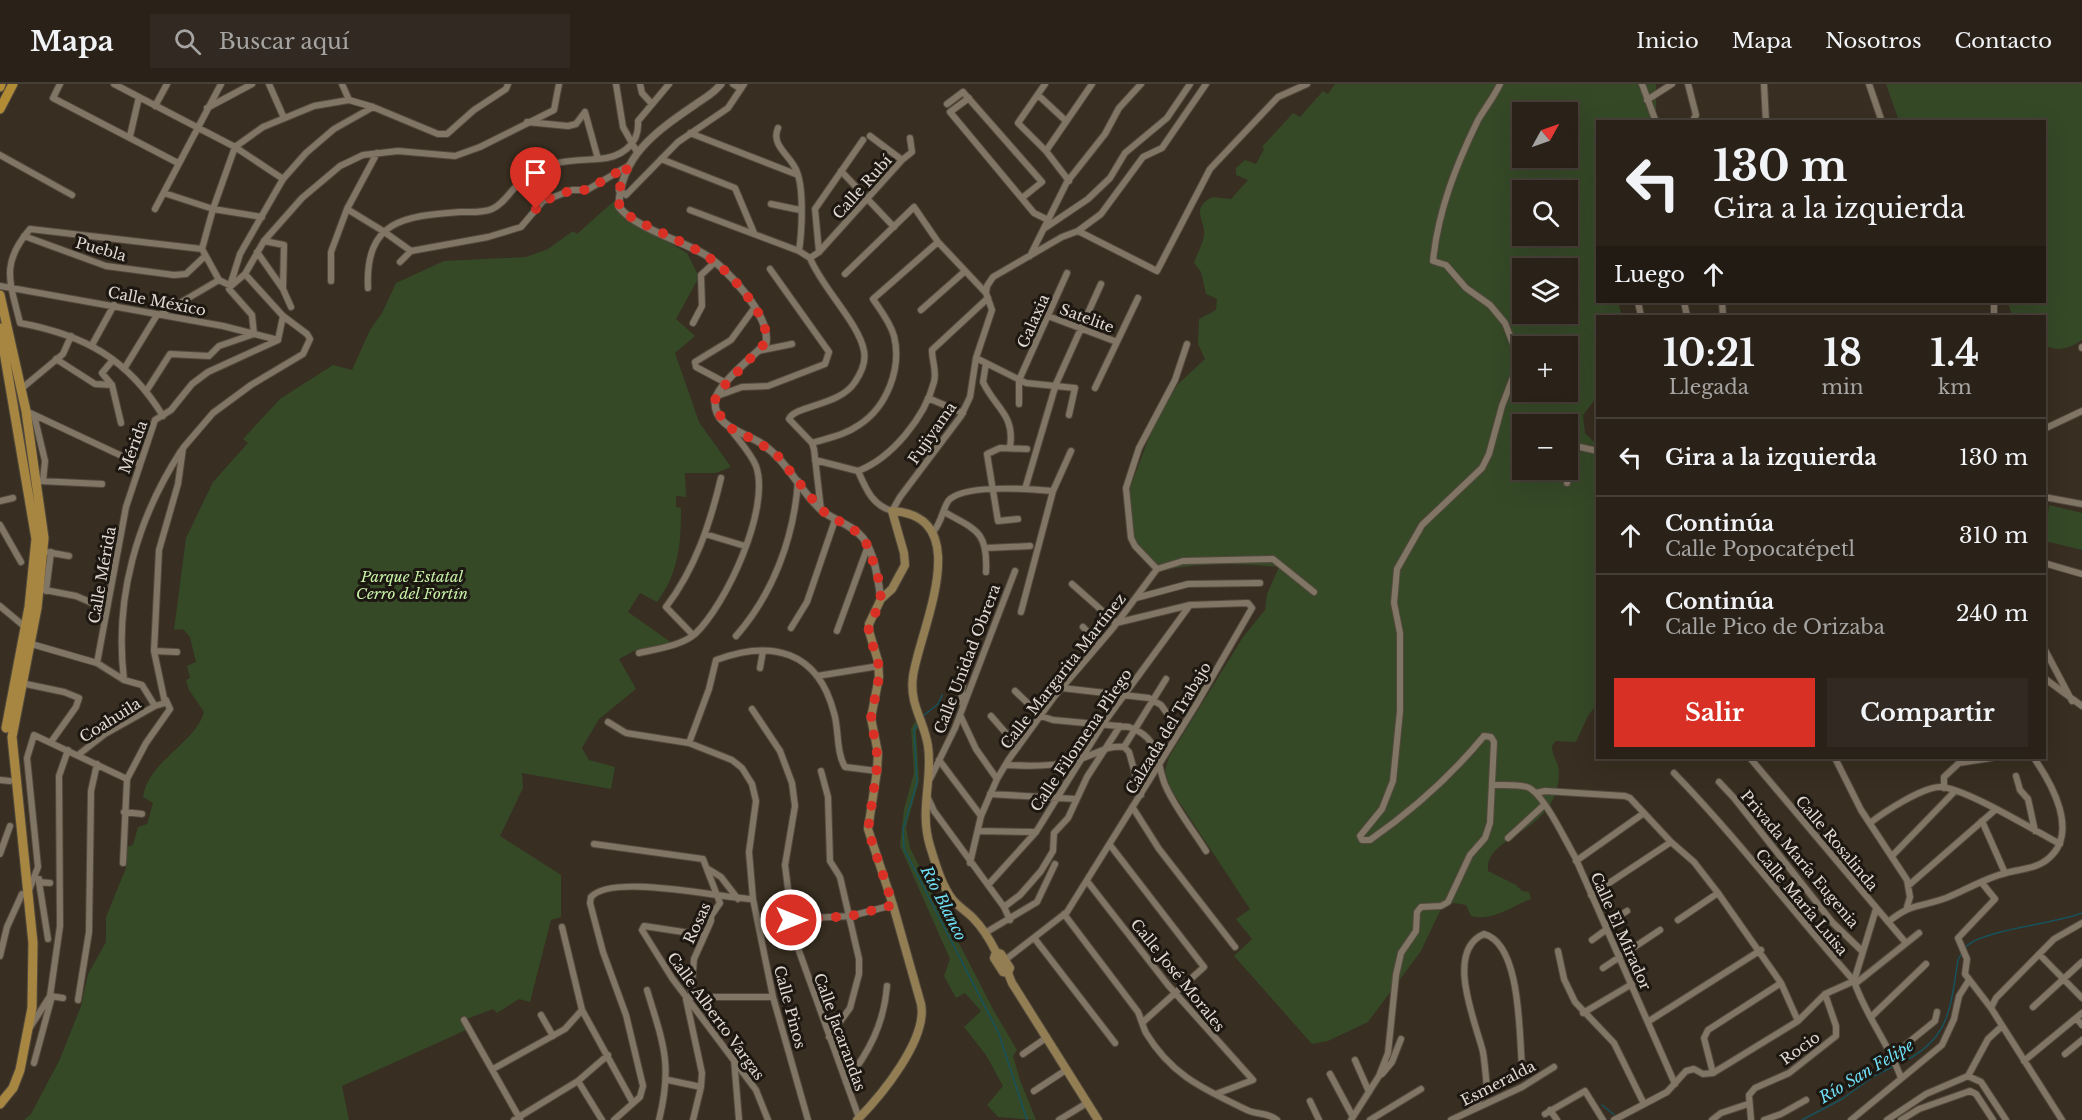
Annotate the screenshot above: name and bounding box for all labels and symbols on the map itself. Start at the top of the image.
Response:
north arrow [1512,102,1578,168]
pin [510,147,561,209]
street label: Calle Rubí [828,150,896,223]
street label: Puebla [73,233,129,265]
street label: Calle México [106,282,208,320]
street label: Galaxia [1013,290,1054,351]
street label: Satelite [1057,299,1117,337]
street label: Fujiyama [904,398,961,468]
street label: Mérida [115,417,152,476]
street label: Calle Mérida [84,524,120,625]
park label: Parque Estatal Cerro del Fortín [356,567,468,603]
street label: Calle Unidad Obrera [930,581,1005,737]
street label: Calle Margarita Martínez [996,589,1130,753]
street label: Calzada del Trabajo [1121,658,1215,798]
street label: Calle Filomena Pliego [1026,665,1136,815]
street label: Coahuila [76,693,145,746]
street label: Privada María Eugenia [1737,786,1864,932]
street label: Calle Rosalinda [1792,792,1883,895]
street label: Calle María Luisa [1752,845,1853,960]
water label: Río Blanco [916,861,971,944]
street label: Calle El Mirador [1586,869,1656,994]
position arrow [759,888,823,952]
street label: Rosas [679,899,715,947]
street label: Calle José Morales [1127,915,1229,1035]
street label: Calle Alberto Vargas [663,948,769,1084]
street label: Calle Pinos [770,963,810,1051]
street label: Calle Jacarandas [810,970,870,1094]
street label: Rocio [1776,1027,1824,1069]
water label: Río San Felipe [1814,1034,1918,1108]
street label: Esmeralda [1458,1056,1539,1110]

